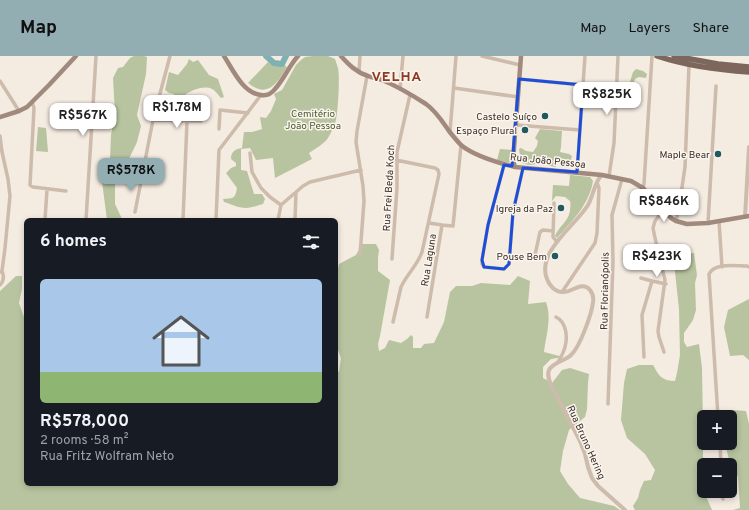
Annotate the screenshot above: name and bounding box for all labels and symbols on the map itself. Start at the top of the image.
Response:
district label: VELHA [372,69,422,86]
pin: R$825K [574,82,640,116]
pin: R$1.78M [140,95,214,129]
pin: R$567K [50,103,116,137]
park label: Cemitério João Pessoa [285,108,341,133]
place label: Castelo Suíço [476,111,537,124]
marker: Castelo Suíço [540,111,550,121]
place label: Espaço Plural [456,125,517,138]
marker: Espaço Plural [520,125,530,135]
street label: Rua Frei Beda Koch [381,144,398,232]
place label: Maple Bear [660,149,710,162]
marker: Maple Bear [713,149,723,159]
street label: Rua João Pessoa [509,151,586,172]
pin: R$578K [98,158,164,192]
pin: R$846K [631,189,697,223]
place label: Igreja da Paz [496,203,553,216]
marker: Igreja da Paz [556,203,566,213]
street label: Rua Laguna [419,233,440,287]
pin: R$423K [624,244,690,278]
place label: Pouse Bem [497,251,547,264]
marker: Pouse Bem [550,251,560,261]
street label: Rua Florianópolis [598,252,613,330]
street label: Rua Bruno Hering [563,403,608,482]

